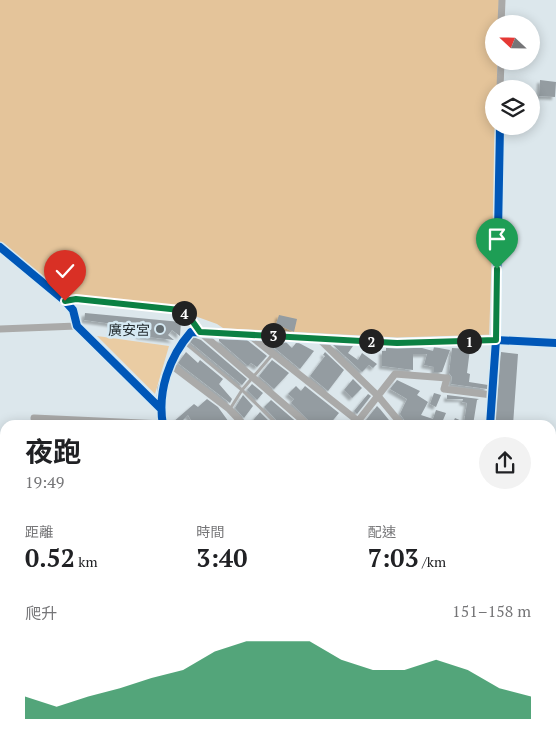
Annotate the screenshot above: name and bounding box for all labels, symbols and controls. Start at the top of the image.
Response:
north arrow [485,15,540,70]
map controls [485,15,540,135]
button: layers [485,80,540,135]
pin [476,218,518,269]
icon: arrive [483,225,511,253]
pin [44,250,86,301]
icon: check [51,257,79,285]
pin: 4 [172,300,196,326]
text: 4 [181,304,188,323]
place label: 廣安宮 [108,320,150,339]
pin: 3 [260,322,286,348]
marker: 廣安宮 [154,323,166,335]
text: 3 [270,326,277,345]
pin: 2 [358,328,384,354]
pin: 1 [456,328,482,354]
text: 2 [368,332,375,351]
text: 1 [466,332,473,351]
text: 夜跑 [25,433,81,470]
button: share [479,437,531,489]
text: 19:49 [25,471,64,493]
text: 距離 [25,522,53,541]
text: 時間 [196,522,224,541]
text: 配速 [368,522,396,541]
text: 0.52 [25,541,75,574]
text: 3:40 [196,541,247,574]
text: 7:03 [368,541,419,574]
text: km [75,552,98,571]
text: /km [419,552,446,571]
text: 151–158 m [452,600,531,622]
text: 爬升 [25,602,57,624]

